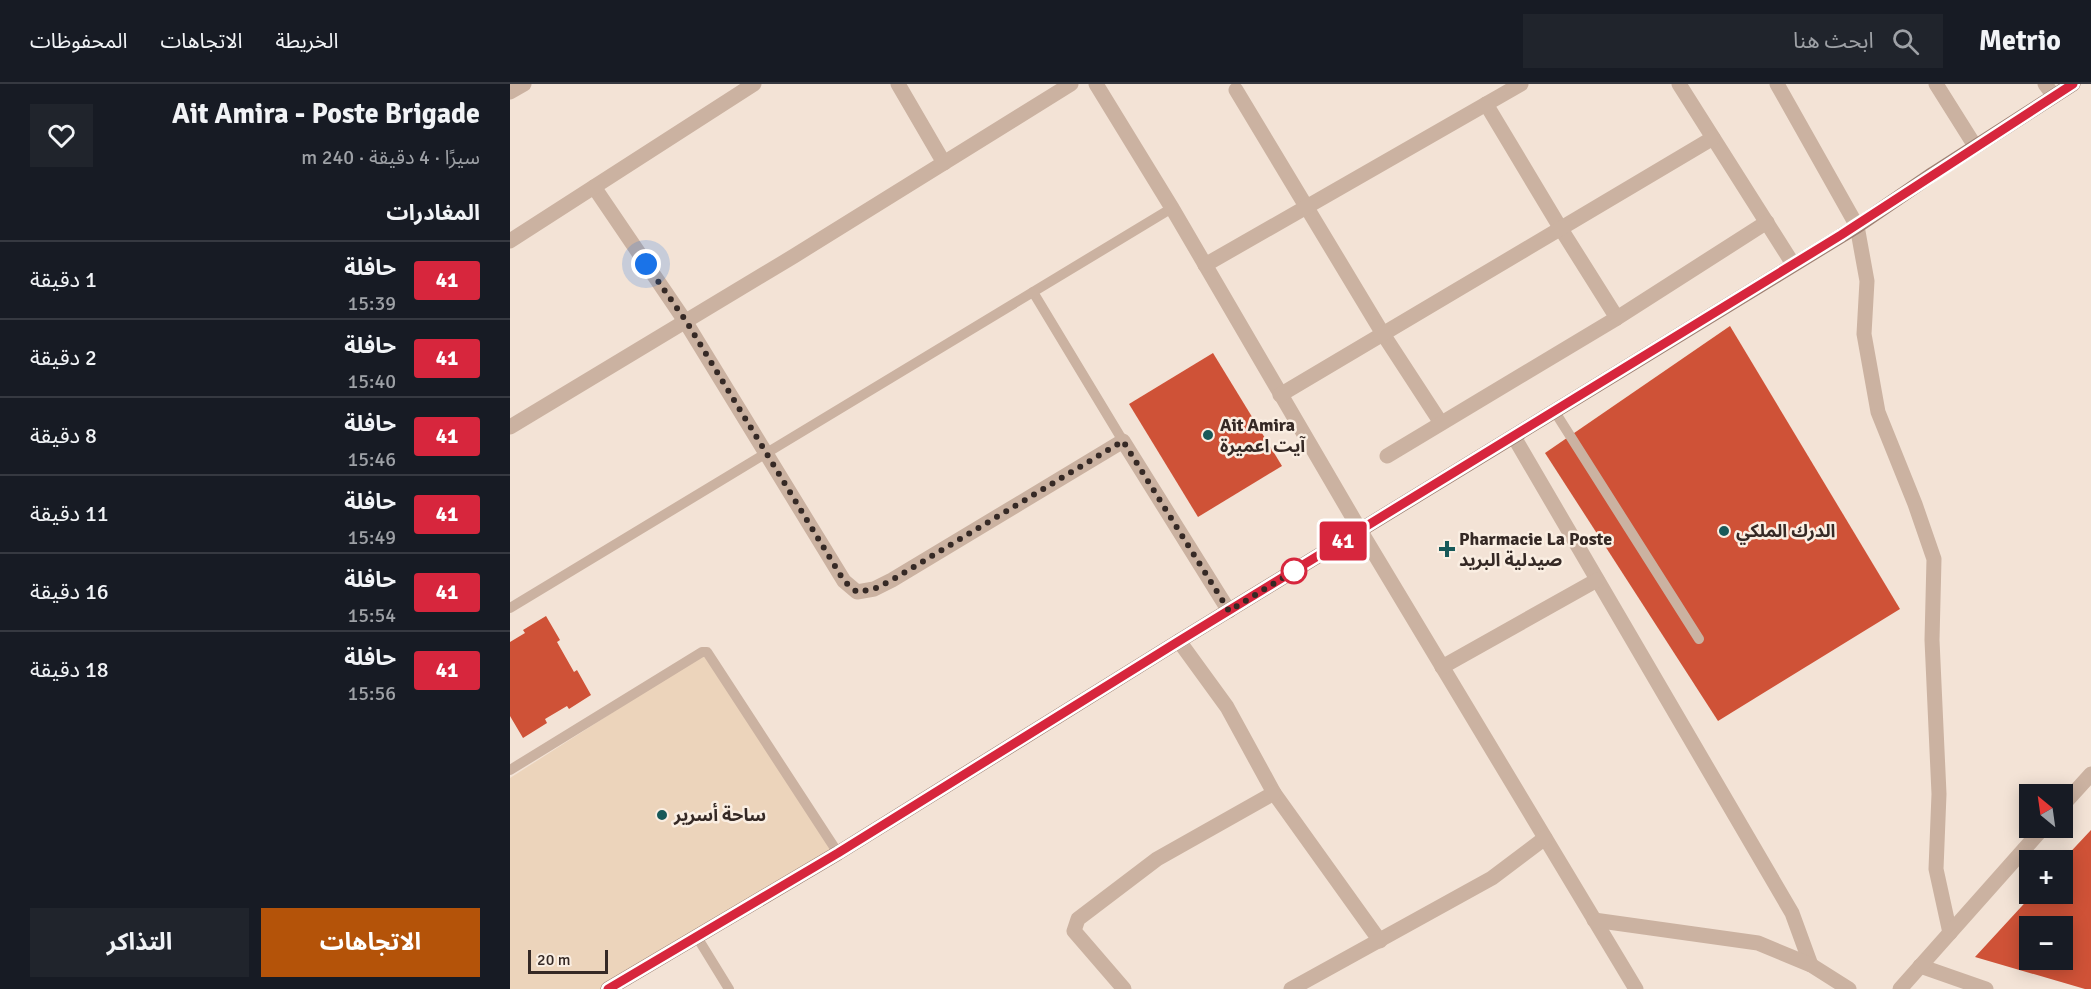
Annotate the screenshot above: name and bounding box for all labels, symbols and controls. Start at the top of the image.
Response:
search box [1523,14,1943,68]
text: Metrio [1979,24,2061,58]
icon: search [1889,25,1922,58]
text: ابحث هنا [1793,27,1874,54]
text: المحفوظات [30,28,127,54]
text: الاتجاهات [160,28,242,54]
text: الخريطة [275,28,338,54]
text: Ait Amira - Poste Brigade [172,97,480,131]
button: heart [30,104,93,167]
text: سيرًا · 4 دقيقة · 240 m [301,145,480,170]
text: المغادرات [386,199,480,226]
your location [631,249,661,279]
text: حافلة [344,254,396,281]
text: 1 دقيقة [30,266,97,293]
text: 41 [436,267,458,293]
text: 15:39 [347,291,396,316]
text: حافلة [344,332,396,359]
text: 2 دقيقة [30,344,97,371]
text: 41 [436,345,458,371]
text: 15:40 [347,369,396,394]
text: حافلة [344,410,396,437]
place label: Ait Amira آيت اعميرة [1220,414,1306,457]
text: 8 دقيقة [30,422,97,449]
text: 41 [436,423,458,449]
marker: Ait Amira آيت اعميرة [1201,428,1215,442]
text: 15:46 [347,447,396,472]
text: حافلة [344,488,396,515]
text: 11 دقيقة [30,500,109,527]
text: 41 [436,501,458,527]
place label: الدرك الملكي [1736,520,1835,545]
line badge: 41 [1316,522,1370,560]
marker: الدرك الملكي [1717,524,1731,538]
text: 15:49 [347,525,396,550]
text: 41 [1332,528,1354,554]
place label: Pharmacie La Poste صيدلية البريد [1459,528,1612,571]
marker: Pharmacie La Poste صيدلية البريد [1440,542,1454,556]
unlabelled marker [1281,558,1307,584]
text: حافلة [344,566,396,593]
text: 16 دقيقة [30,578,109,605]
text: 41 [436,579,458,605]
text: 15:54 [347,603,396,628]
text: حافلة [344,644,396,671]
text: 18 دقيقة [30,656,109,683]
text: 41 [436,657,458,683]
text: 15:56 [347,681,396,706]
north arrow [2019,784,2073,838]
map controls [2019,784,2073,970]
place label: ساحة أسرير [673,802,766,826]
marker: ساحة أسرير [655,808,669,822]
button: + [2019,850,2073,904]
button: التذاكر [30,908,249,977]
button: الاتجاهات [261,908,480,977]
button: − [2019,916,2073,970]
scale bar [528,947,608,974]
text: 20 m [537,950,571,970]

